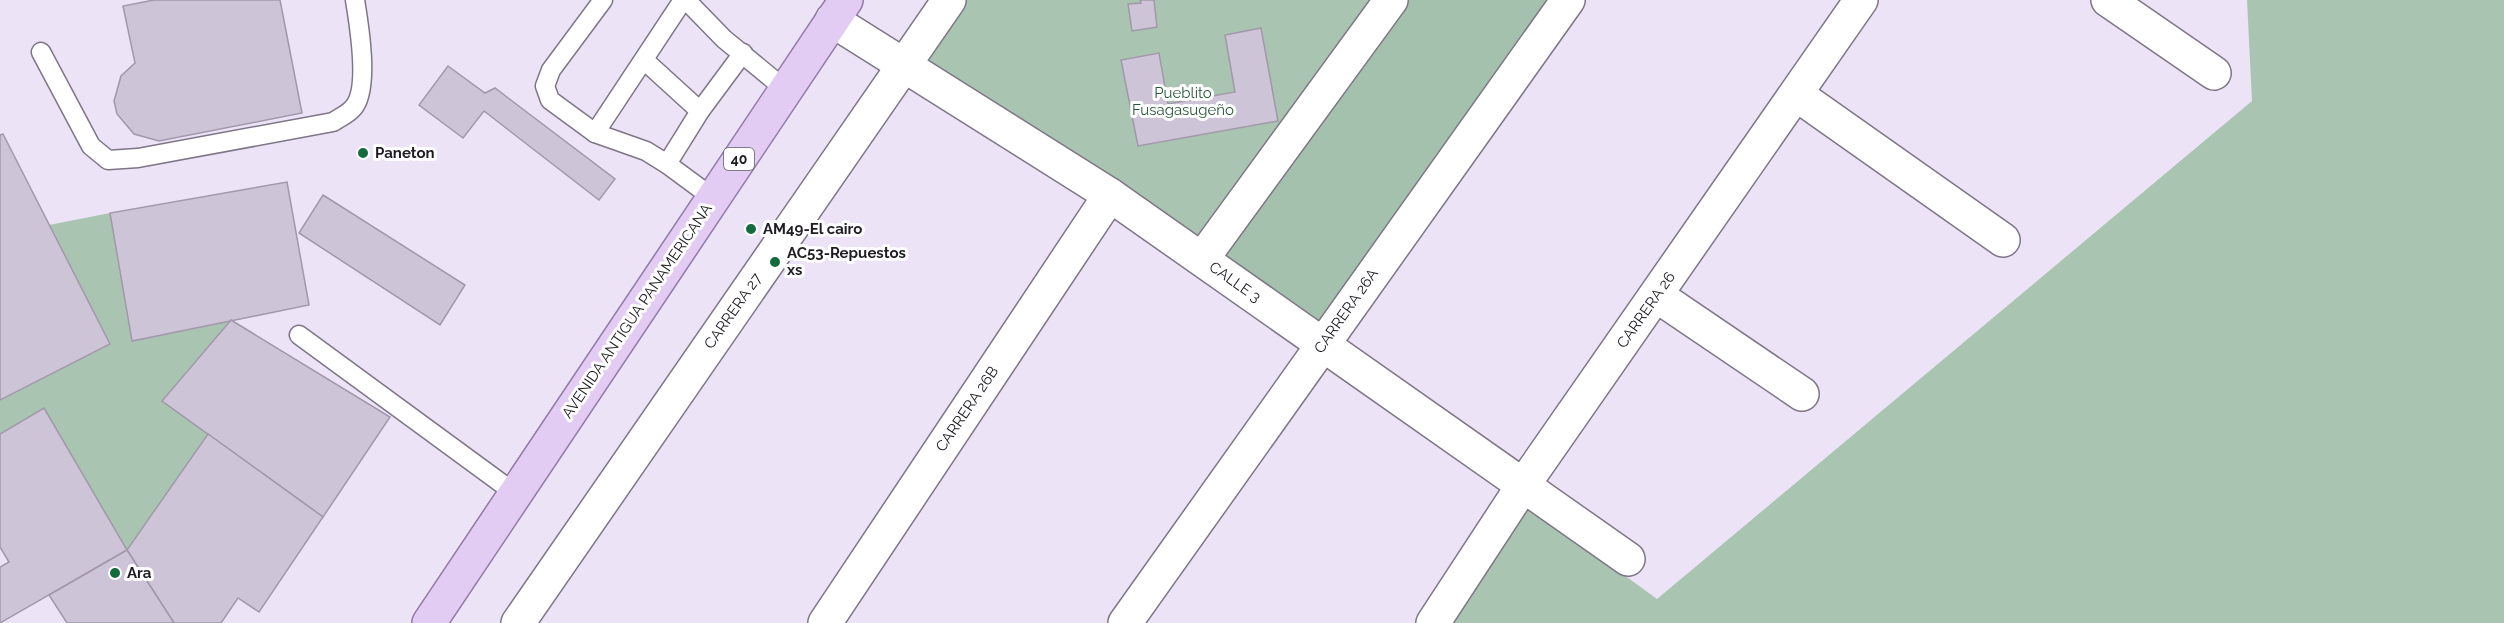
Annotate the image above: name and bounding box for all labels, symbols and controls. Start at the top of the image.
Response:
park label: Pueblito Fusagasugeño [1132,84,1234,119]
place label: Paneton [375,144,435,162]
marker: Paneton [356,146,370,160]
road number: 40 [724,148,754,170]
street label: AVENIDA ANTIGUA PANAMERICANA [558,200,716,422]
place label: AM49-El cairo [763,220,862,238]
marker: AM49-El cairo [744,222,758,236]
place label: AC53-Repuestos xs [787,244,906,279]
marker: AC53-Repuestos xs [768,255,782,269]
street label: CALLE 3 [1206,258,1264,306]
street label: CARRERA 26A [1310,265,1382,357]
street label: CARRERA 26 [1613,268,1679,352]
street label: CARRERA 27 [700,270,766,352]
street label: CARRERA 26B [932,363,1002,455]
place label: Ara [127,564,152,582]
marker: Ara [108,566,122,580]

